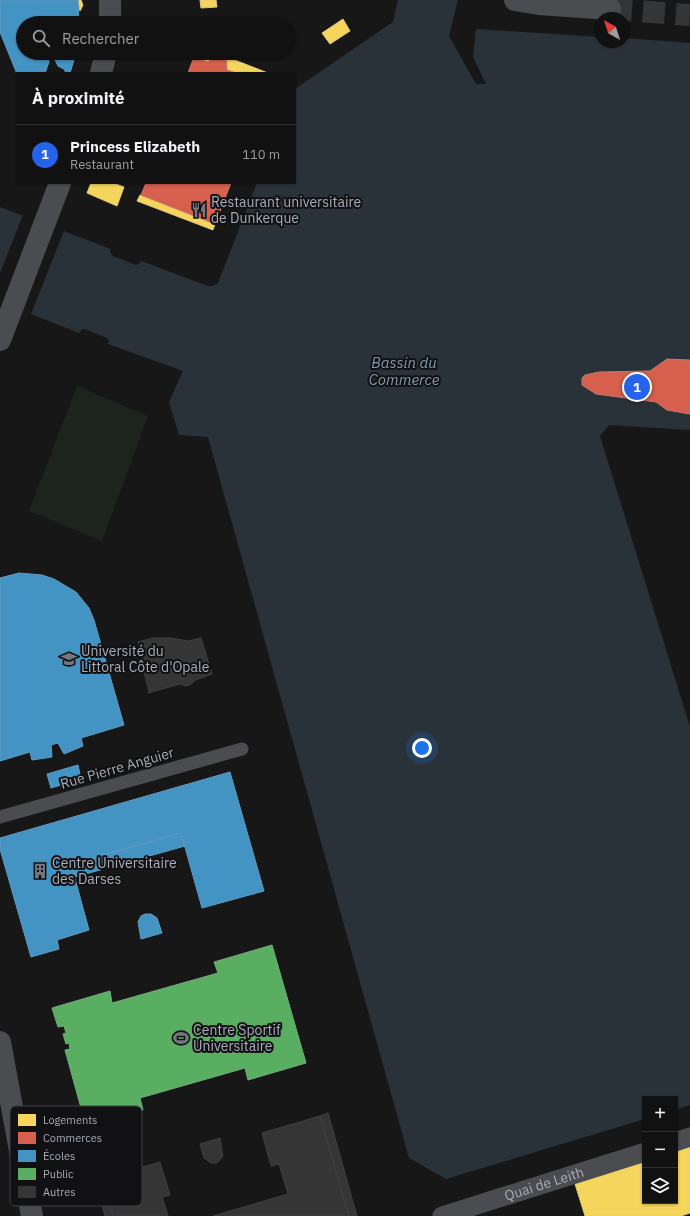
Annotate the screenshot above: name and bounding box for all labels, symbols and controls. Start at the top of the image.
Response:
north arrow [594,12,630,48]
search box [16,16,296,60]
icon: search [30,27,52,49]
text: Rechercher [62,29,139,48]
text: À proximité [32,87,125,109]
text: Princess Elizabeth [70,137,200,156]
text: 1 [41,146,49,163]
text: 110 m [242,146,280,163]
text: Restaurant [70,156,134,173]
place label: Restaurant universitaire de Dunkerque [211,193,362,227]
restaurant icon: Restaurant universitaire de Dunkerque [190,201,208,219]
water label: Bassin du Commerce [369,353,440,389]
pin: 1 [624,372,650,402]
place label: Université du Littoral Côte d'Opale [81,642,210,676]
school or university icon: Université du Littoral Côte d'Opale [60,650,78,668]
your location [412,738,432,758]
street label: Rue Pierre Anguier [58,743,176,793]
place label: Centre Universitaire des Darses [52,854,177,888]
building icon: Centre Universitaire des Darses [31,862,49,880]
place label: Centre Sportif Universitaire [193,1021,281,1055]
sports icon: Centre Sportif Universitaire [172,1029,190,1047]
map controls [642,1096,678,1204]
button: + [642,1096,678,1132]
legend [10,1106,142,1206]
text: Logements [43,1113,97,1127]
text: Commerces [43,1131,102,1145]
button: − [642,1132,678,1168]
text: Écoles [43,1149,75,1163]
street label: Quai de Leith [502,1163,586,1205]
text: Public [43,1167,74,1181]
button: layers [642,1168,678,1204]
text: Autres [43,1185,76,1199]

